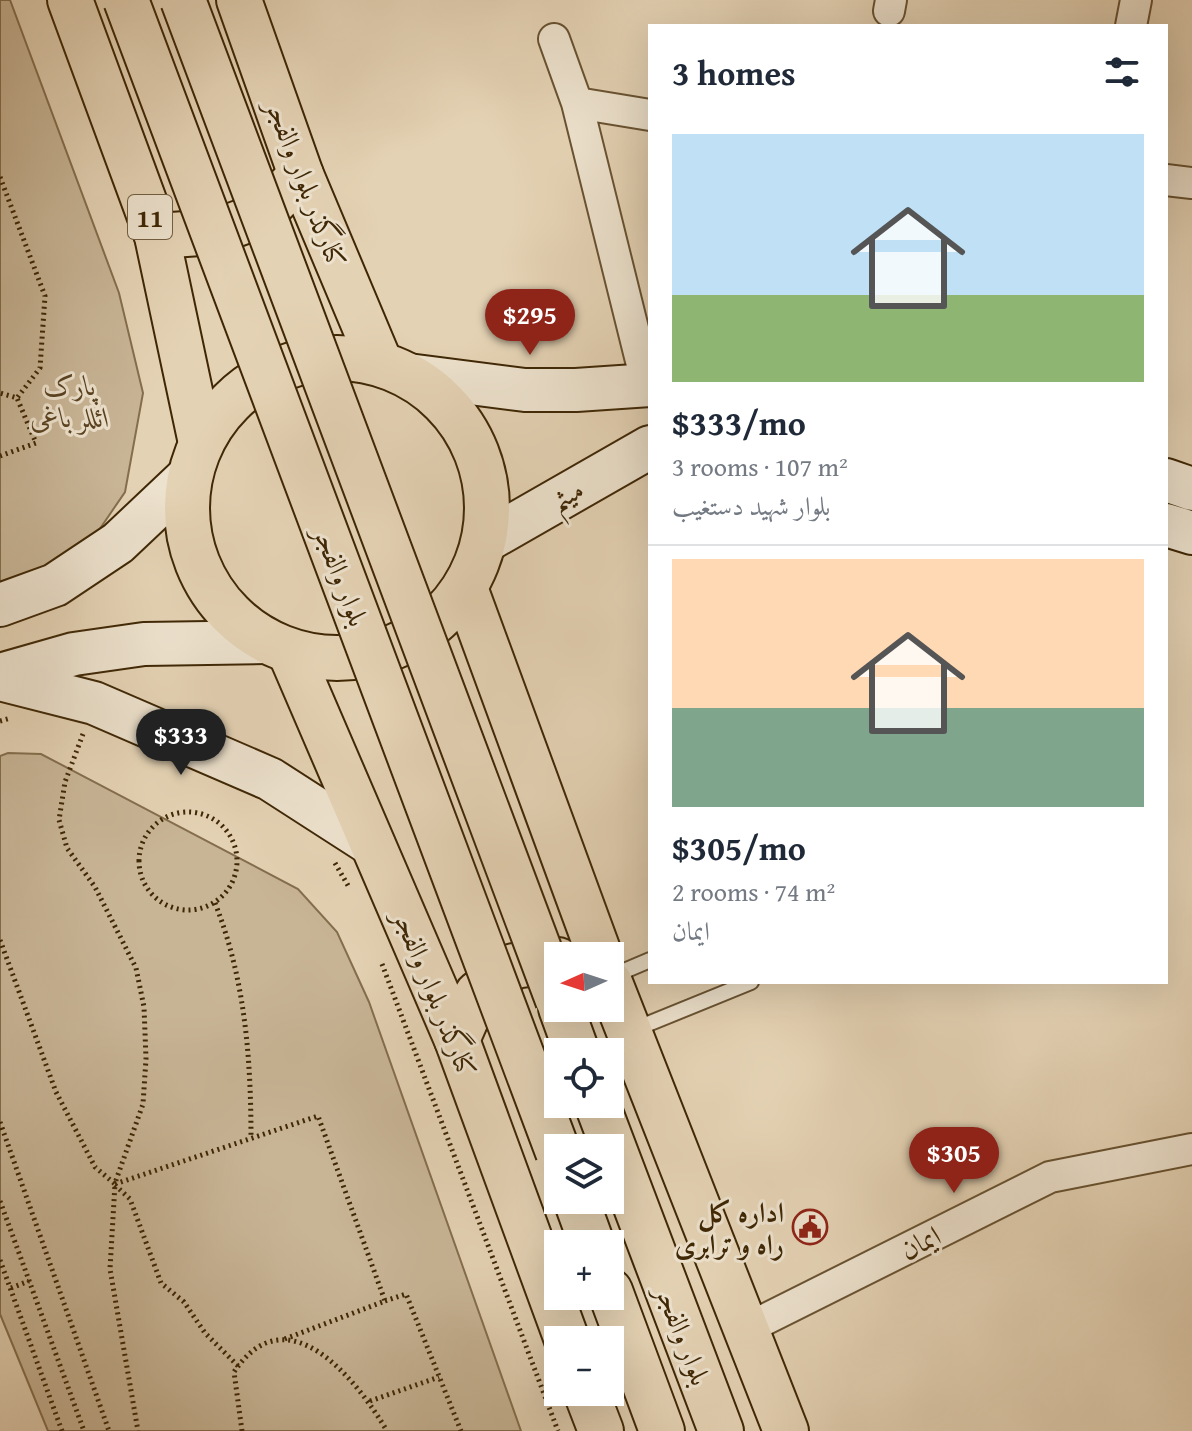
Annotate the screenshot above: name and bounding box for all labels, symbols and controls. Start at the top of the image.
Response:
text: 3 homes [672,48,796,97]
icon: filters [1100,50,1144,94]
street label: کنارگذر بلوار والفجر [255,90,358,273]
icon: home [836,186,980,330]
road number: 11 [128,195,172,239]
pin: $295 [483,289,577,357]
text: $295 [503,295,557,334]
park label: پارک ائللر باغی [30,364,110,437]
text: $333/mo [672,398,806,447]
text: 3 rooms · 107 m² [672,447,848,486]
street label: میثم [541,468,594,527]
text: بلوار شهید دستغیب [672,486,830,525]
street label: بلوار والفجر [303,517,380,632]
icon: home [836,611,980,755]
pin: $333 [134,709,228,777]
text: $333 [154,715,208,754]
text: $305/mo [672,823,806,872]
text: 2 rooms · 74 m² [672,872,835,911]
street label: کنارگذر بلوار والفجر [383,900,488,1083]
text: ایمان [672,911,710,950]
north arrow [544,942,624,1022]
map controls [544,942,624,1406]
button: locate [544,1038,624,1118]
pin: $305 [907,1127,1001,1195]
text: $305 [927,1133,981,1172]
button: layers [544,1134,624,1214]
place label: اداره کل راه و ترابری [675,1191,784,1264]
public building icon: اداره کل راه و ترابری [791,1208,829,1246]
street label: ایمان [893,1214,947,1270]
button: + [544,1230,624,1310]
street label: بلوار والفجر [645,1276,722,1391]
button: − [544,1326,624,1406]

